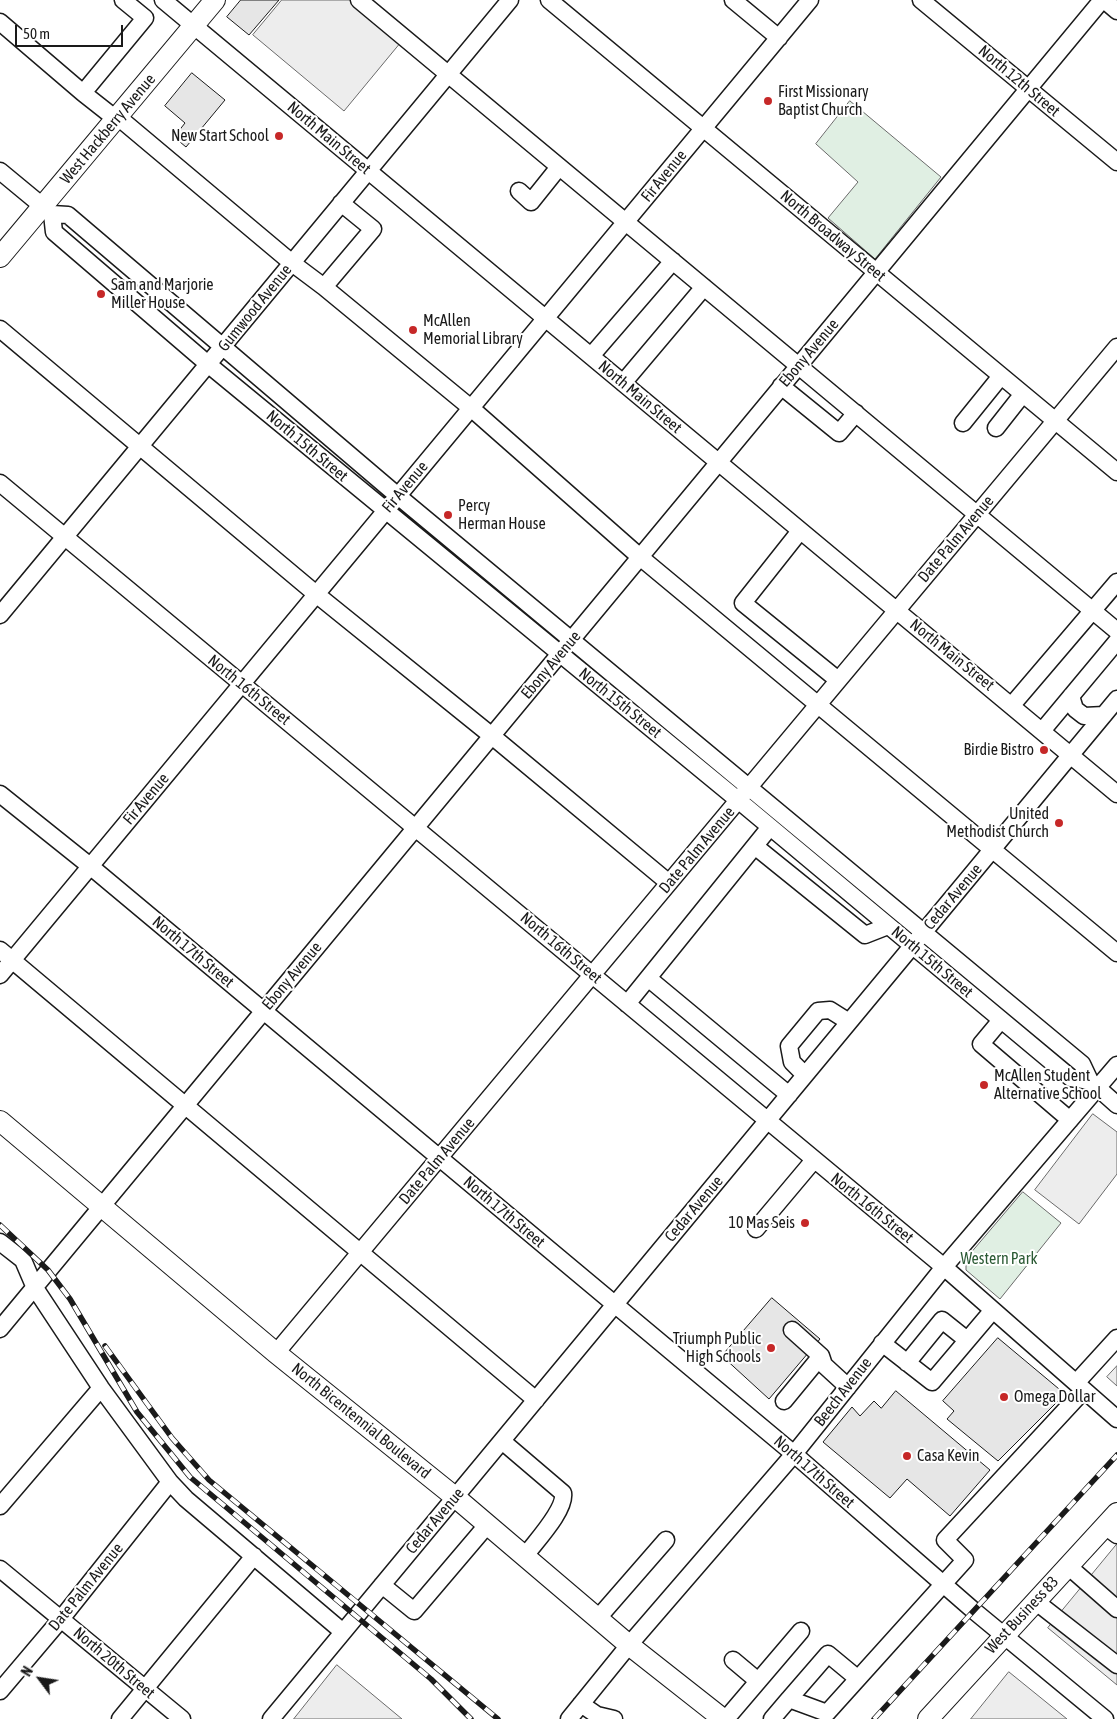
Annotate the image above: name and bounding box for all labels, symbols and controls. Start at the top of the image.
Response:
scale bar [18,15,125,47]
text: 50 m [23,25,50,42]
street label: North 12th Street [974,41,1064,121]
street label: West Hackberry Avenue [56,70,160,188]
place label: First Missionary Baptist Church [778,82,869,120]
marker: First Missionary Baptist Church [762,95,774,107]
street label: North Main Street [283,98,375,178]
place label: New Start School [171,126,269,146]
marker: New Start School [273,130,285,142]
street label: Fir Avenue [637,146,691,206]
street label: North Broadway Street [776,186,890,286]
street label: Gumwood Avenue [214,261,296,355]
place label: Sam and Marjorie Miller House [111,275,214,313]
marker: Sam and Marjorie Miller House [95,288,107,300]
place label: McAllen Memorial Library [423,311,523,349]
street label: Ebony Avenue [775,315,843,391]
marker: McAllen Memorial Library [407,324,419,336]
street label: North Main Street [594,357,686,437]
street label: North 15th Street [262,406,352,486]
street label: Fir Avenue [378,457,432,517]
street label: Date Palm Avenue [914,492,998,586]
place label: Percy Herman House [458,496,546,534]
marker: Percy Herman House [442,509,454,521]
street label: North Main Street [906,615,998,695]
street label: Ebony Avenue [517,627,585,703]
street label: North 16th Street [204,651,294,729]
street label: North 15th Street [575,664,665,742]
place label: Birdie Bistro [964,740,1034,760]
marker: Birdie Bistro [1038,744,1050,756]
street label: Fir Avenue [119,769,173,829]
street label: Date Palm Avenue [655,803,739,897]
place label: United Methodist Church [946,804,1049,842]
marker: United Methodist Church [1053,817,1065,829]
street label: Cedar Avenue [920,860,986,934]
street label: North 16th Street [516,908,606,988]
street label: North 17th Street [148,912,238,992]
street label: North 15th Street [887,922,977,1002]
street label: Ebony Avenue [258,938,326,1014]
place label: McAllen Student Alternative School [994,1066,1102,1104]
marker: McAllen Student Alternative School [978,1079,990,1091]
street label: Date Palm Avenue [395,1114,479,1208]
street label: North 16th Street [827,1169,917,1247]
street label: North 17th Street [459,1172,549,1252]
street label: Cedar Avenue [661,1172,727,1246]
place label: 10 Mas Seis [728,1213,795,1233]
marker: 10 Mas Seis [799,1217,811,1229]
park label: Western Park [960,1249,1038,1269]
place label: Triumph Public High Schools [673,1329,761,1367]
marker: Triumph Public High Schools [765,1342,777,1354]
street label: Beech Avenue [810,1354,876,1430]
street label: North Bicentennial Boulevard [288,1359,434,1483]
place label: Omega Dollar [1014,1387,1095,1407]
marker: Omega Dollar [998,1391,1010,1403]
street label: North 17th Street [770,1432,858,1512]
place label: Casa Kevin [917,1446,980,1466]
marker: Casa Kevin [901,1450,913,1462]
street label: Cedar Avenue [402,1484,468,1558]
street label: Date Palm Avenue [45,1539,127,1635]
street label: West Business 83 [981,1572,1063,1658]
street label: North 20th Street [69,1623,159,1703]
north arrow [15,1654,65,1704]
text: N [18,1664,36,1679]

